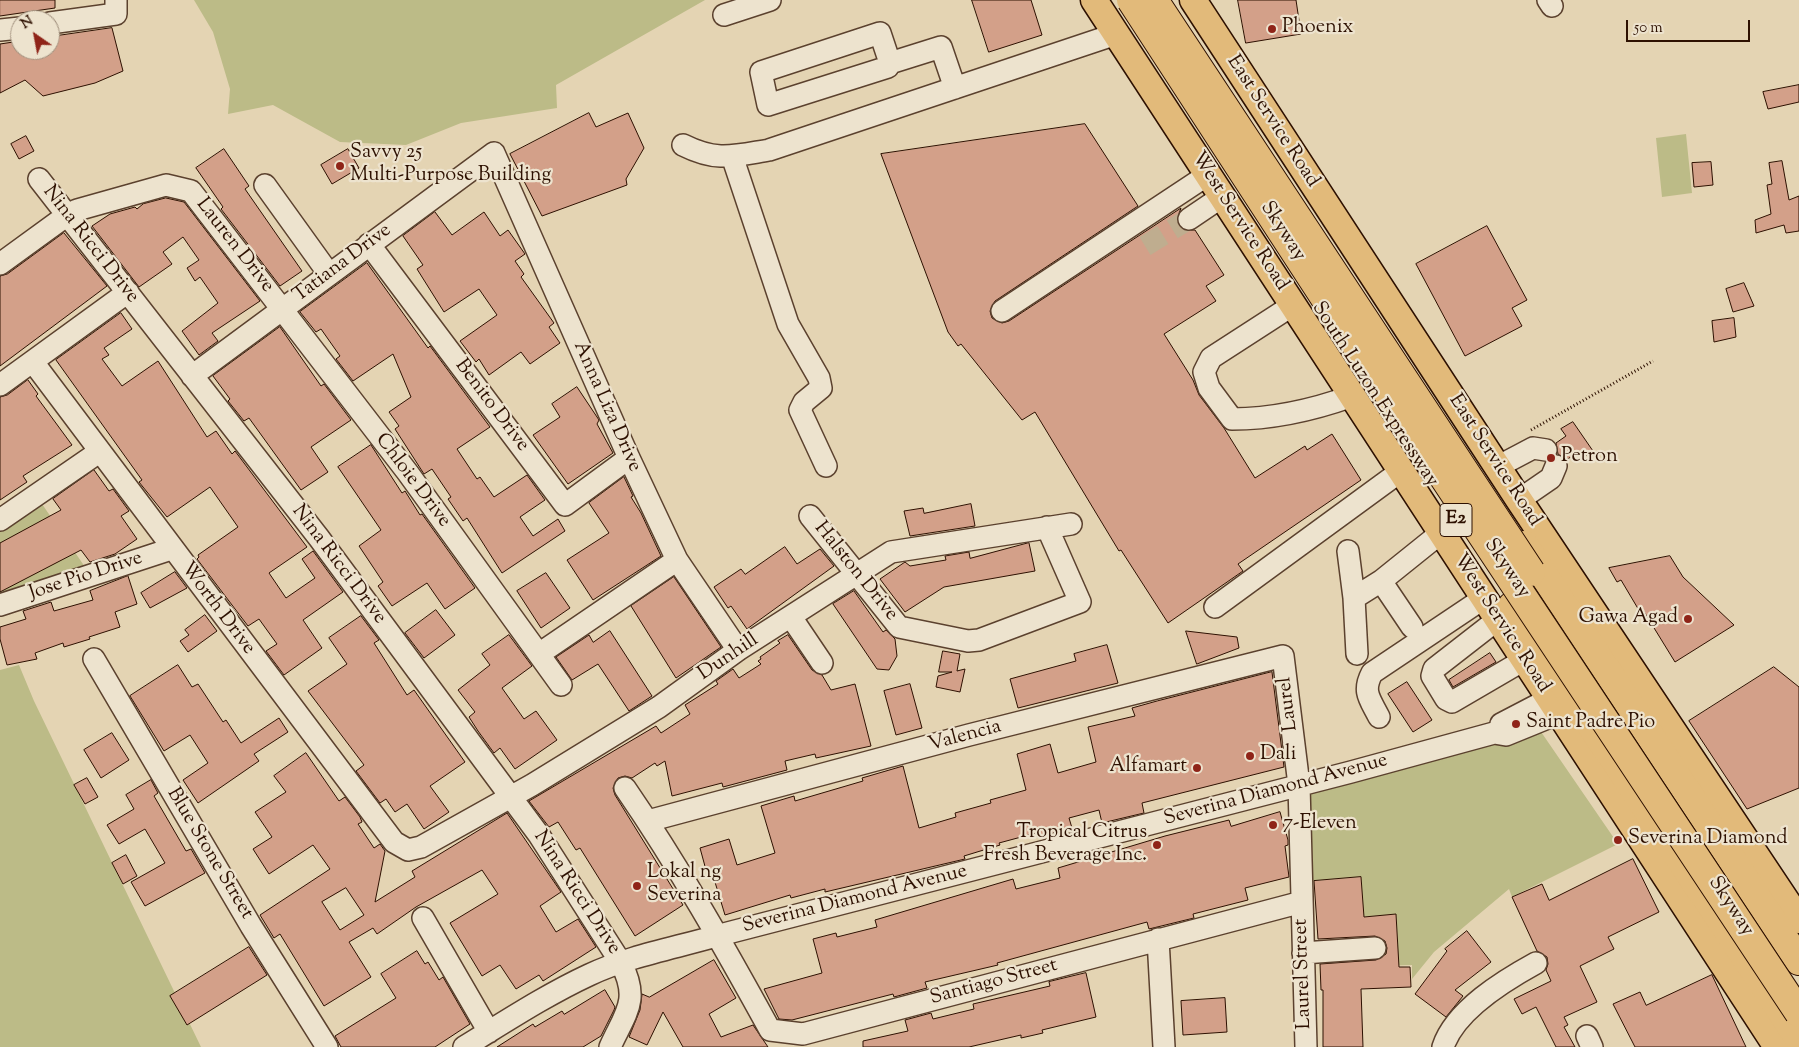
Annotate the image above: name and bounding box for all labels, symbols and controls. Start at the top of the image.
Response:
north arrow [10,10,60,60]
scale bar [1629,10,1753,42]
text: N [17,12,38,35]
place label: Phoenix [1282,17,1354,41]
text: 50 m [1634,18,1663,39]
marker: Phoenix [1266,23,1278,35]
street label: East Service Road [1220,51,1324,193]
place label: Savvy 25 Multi-Purpose Building [350,142,551,189]
street label: West Service Road [1185,148,1293,296]
marker: Savvy 25 Multi-Purpose Building [334,160,346,172]
street label: Nina Ricci Drive [37,181,143,309]
street label: Lauren Drive [190,194,278,298]
street label: Skyway [1254,198,1310,266]
street label: Tatiana Drive [289,219,397,309]
street label: South Luzon Expressway [1305,298,1443,492]
street label: Anna Liza Drive [567,338,645,476]
street label: Benito Drive [448,355,534,457]
street label: East Service Road [1442,390,1546,532]
street label: Chloie Drive [369,429,455,533]
place label: Petron [1561,446,1618,470]
marker: Petron [1545,452,1557,464]
street label: Nina Ricci Drive [285,501,391,629]
road number: E2 [1440,504,1472,536]
street label: Halston Drive [808,518,902,626]
street label: Skyway [1477,535,1535,603]
street label: Jose Pio Drive [26,547,146,607]
street label: West Service Road [1447,550,1555,698]
street label: Worth Drive [174,558,260,660]
place label: Gawa Agad [1578,607,1678,631]
marker: Gawa Agad [1682,613,1694,625]
street label: Dunhill [694,629,764,687]
street label: Laurel [1274,675,1304,733]
place label: Saint Padre Pio [1526,712,1655,736]
street label: Valencia [926,716,1004,758]
marker: Saint Padre Pio [1510,718,1522,730]
place label: Dali [1260,744,1296,768]
street label: Severina Diamond Avenue [1162,750,1390,832]
marker: Dali [1244,750,1256,762]
place label: Alfamart [1109,756,1187,780]
marker: Alfamart [1191,762,1203,774]
street label: Blue Stone Street [160,784,258,924]
place label: 7-Eleven [1283,813,1357,837]
marker: 7-Eleven [1267,819,1279,831]
place label: Tropical Citrus Fresh Beverage Inc. [983,822,1147,869]
street label: Nina Ricci Drive [527,827,625,959]
place label: Severina Diamond [1628,828,1788,852]
marker: Severina Diamond [1612,834,1624,846]
marker: Tropical Citrus Fresh Beverage Inc. [1151,839,1163,851]
street label: Severina Diamond Avenue [740,860,970,940]
place label: Lokal ng Severina [647,862,721,909]
street label: Skyway [1702,873,1758,941]
marker: Lokal ng Severina [631,880,643,892]
street label: Laurel Street [1290,918,1318,1030]
street label: Santiago Street [928,954,1060,1012]

